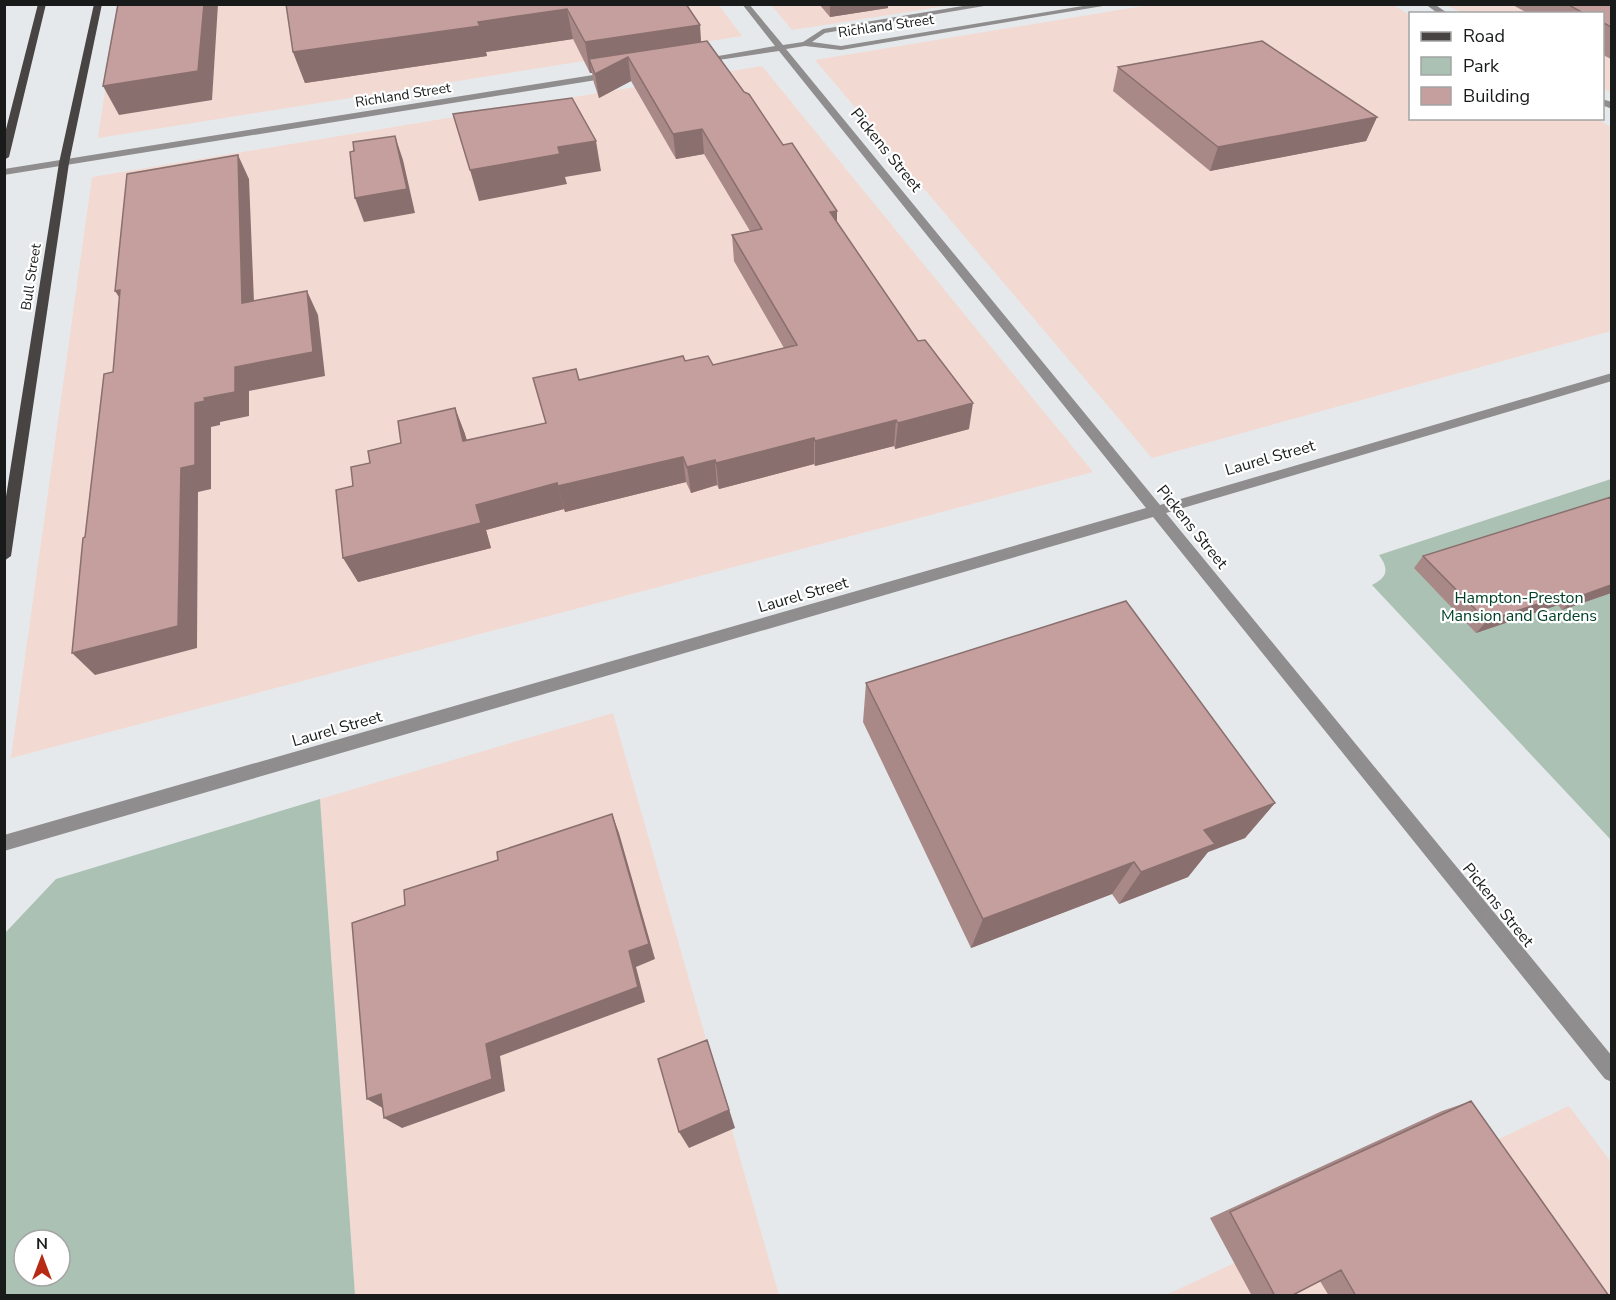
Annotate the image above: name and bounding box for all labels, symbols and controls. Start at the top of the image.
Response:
street label: Richland Street [837,10,935,42]
legend [1409,12,1604,120]
text: Road [1463,24,1505,48]
text: Park [1463,54,1500,78]
street label: Richland Street [354,78,452,112]
text: Building [1463,84,1530,108]
street label: Pickens Street [845,103,927,197]
street label: Bull Street [16,242,46,312]
street label: Laurel Street [1222,435,1318,481]
street label: Pickens Street [1151,480,1233,574]
street label: Laurel Street [755,572,851,618]
park label: Hampton-Preston Mansion and Gardens [1441,587,1597,627]
street label: Laurel Street [289,706,385,752]
street label: Pickens Street [1457,858,1539,952]
north arrow [12,1228,72,1288]
text: N [36,1233,48,1255]

